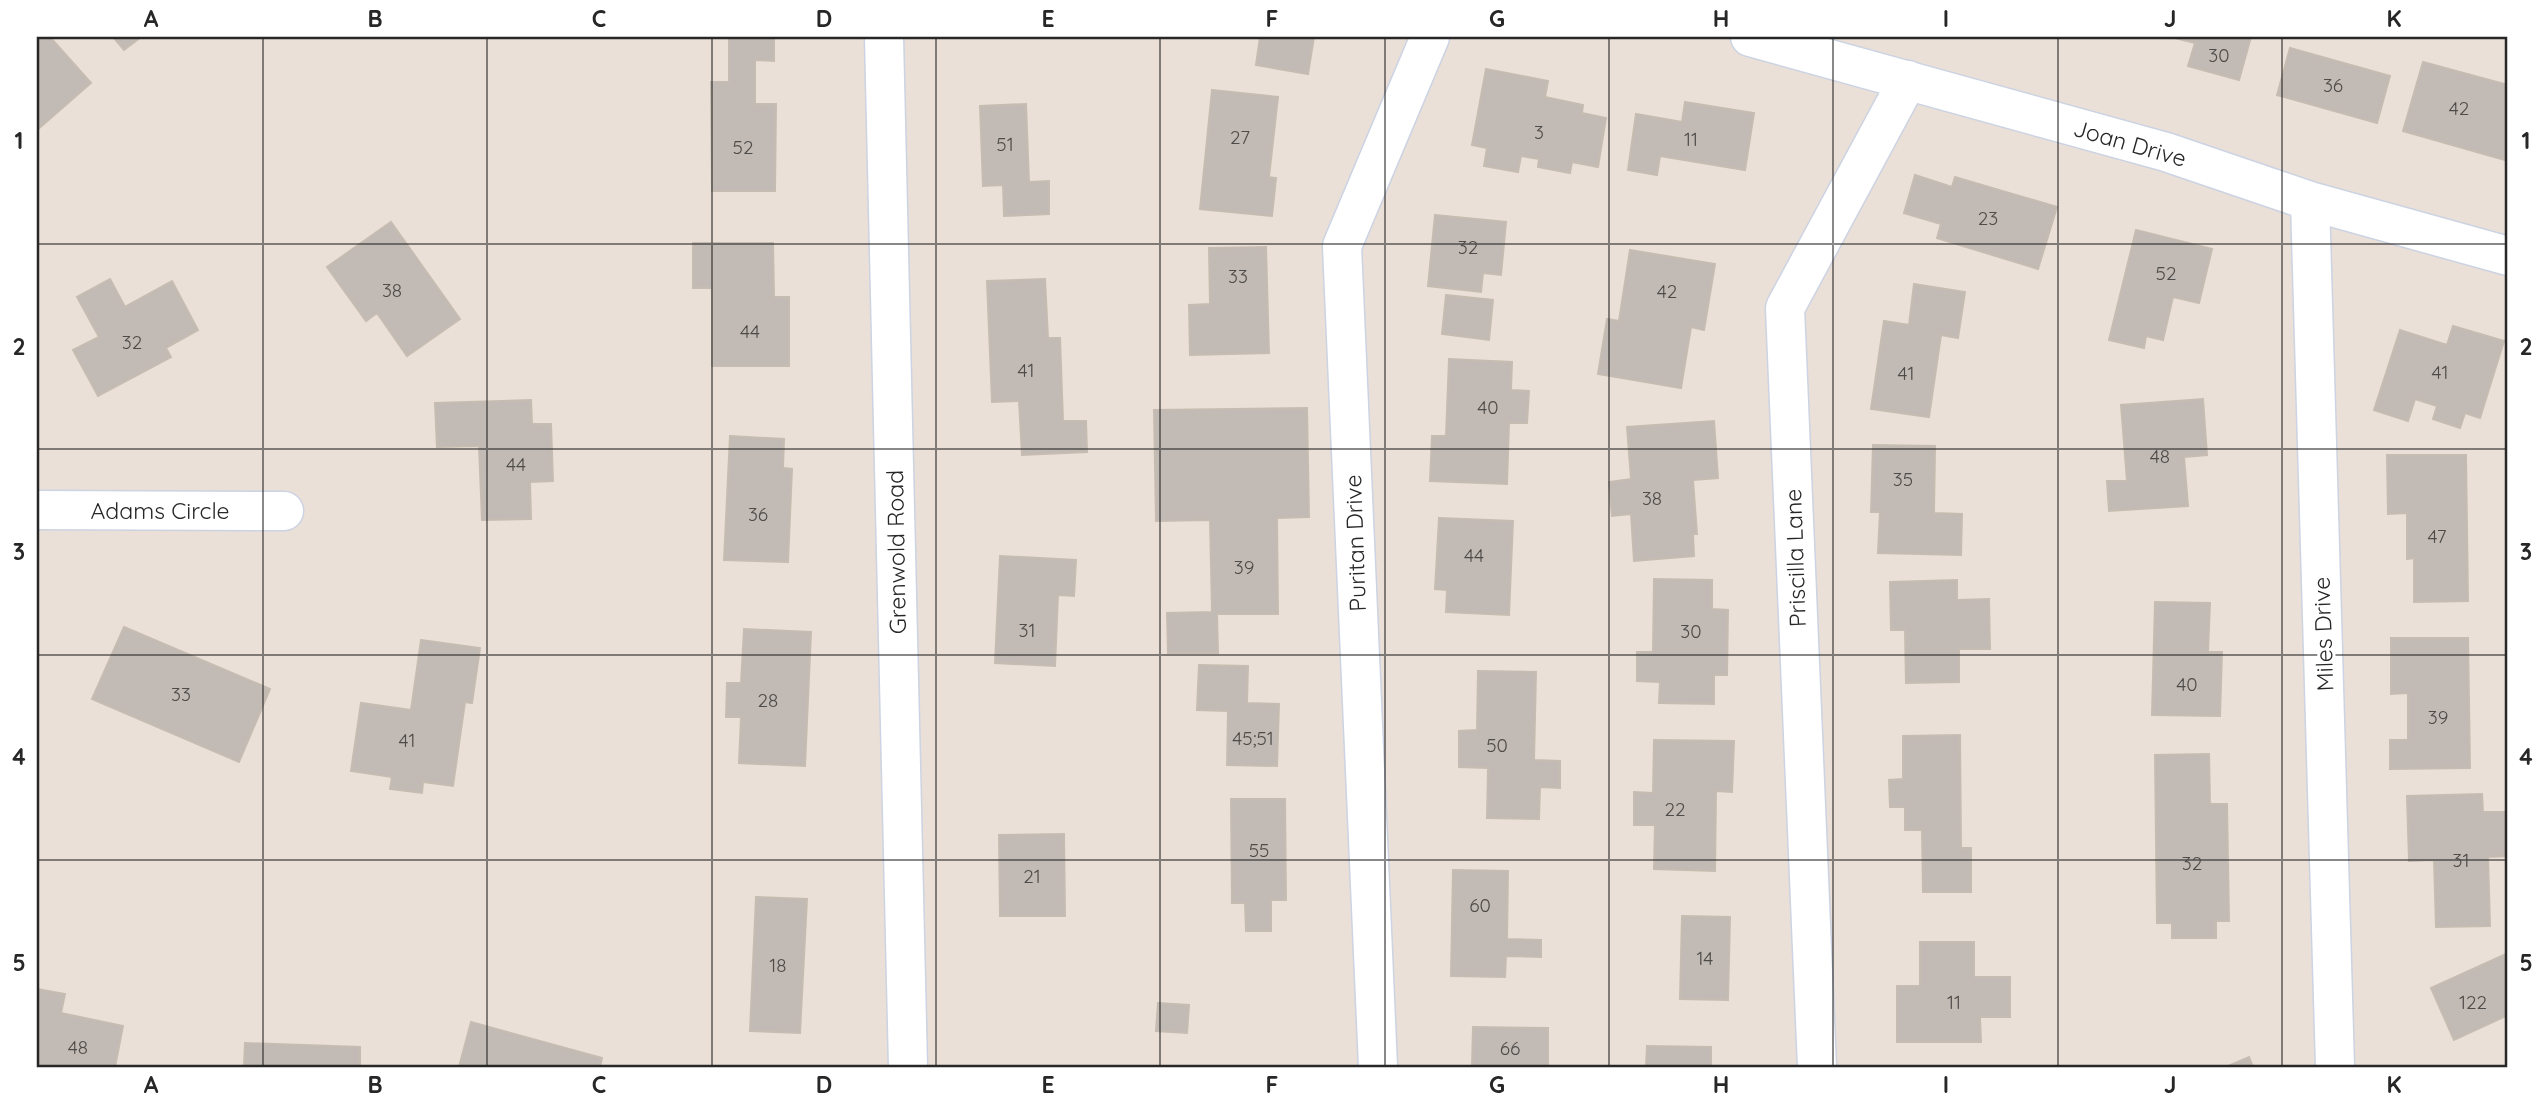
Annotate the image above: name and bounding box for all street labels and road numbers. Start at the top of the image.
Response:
street label: Joan Drive [2070,113,2190,173]
street label: Grenwold Road [880,470,912,634]
street label: Puritan Drive [1338,474,1372,612]
street label: Priscilla Lane [1778,488,1812,628]
street label: Adams Circle [90,496,230,525]
street label: Miles Drive [2307,576,2339,692]

